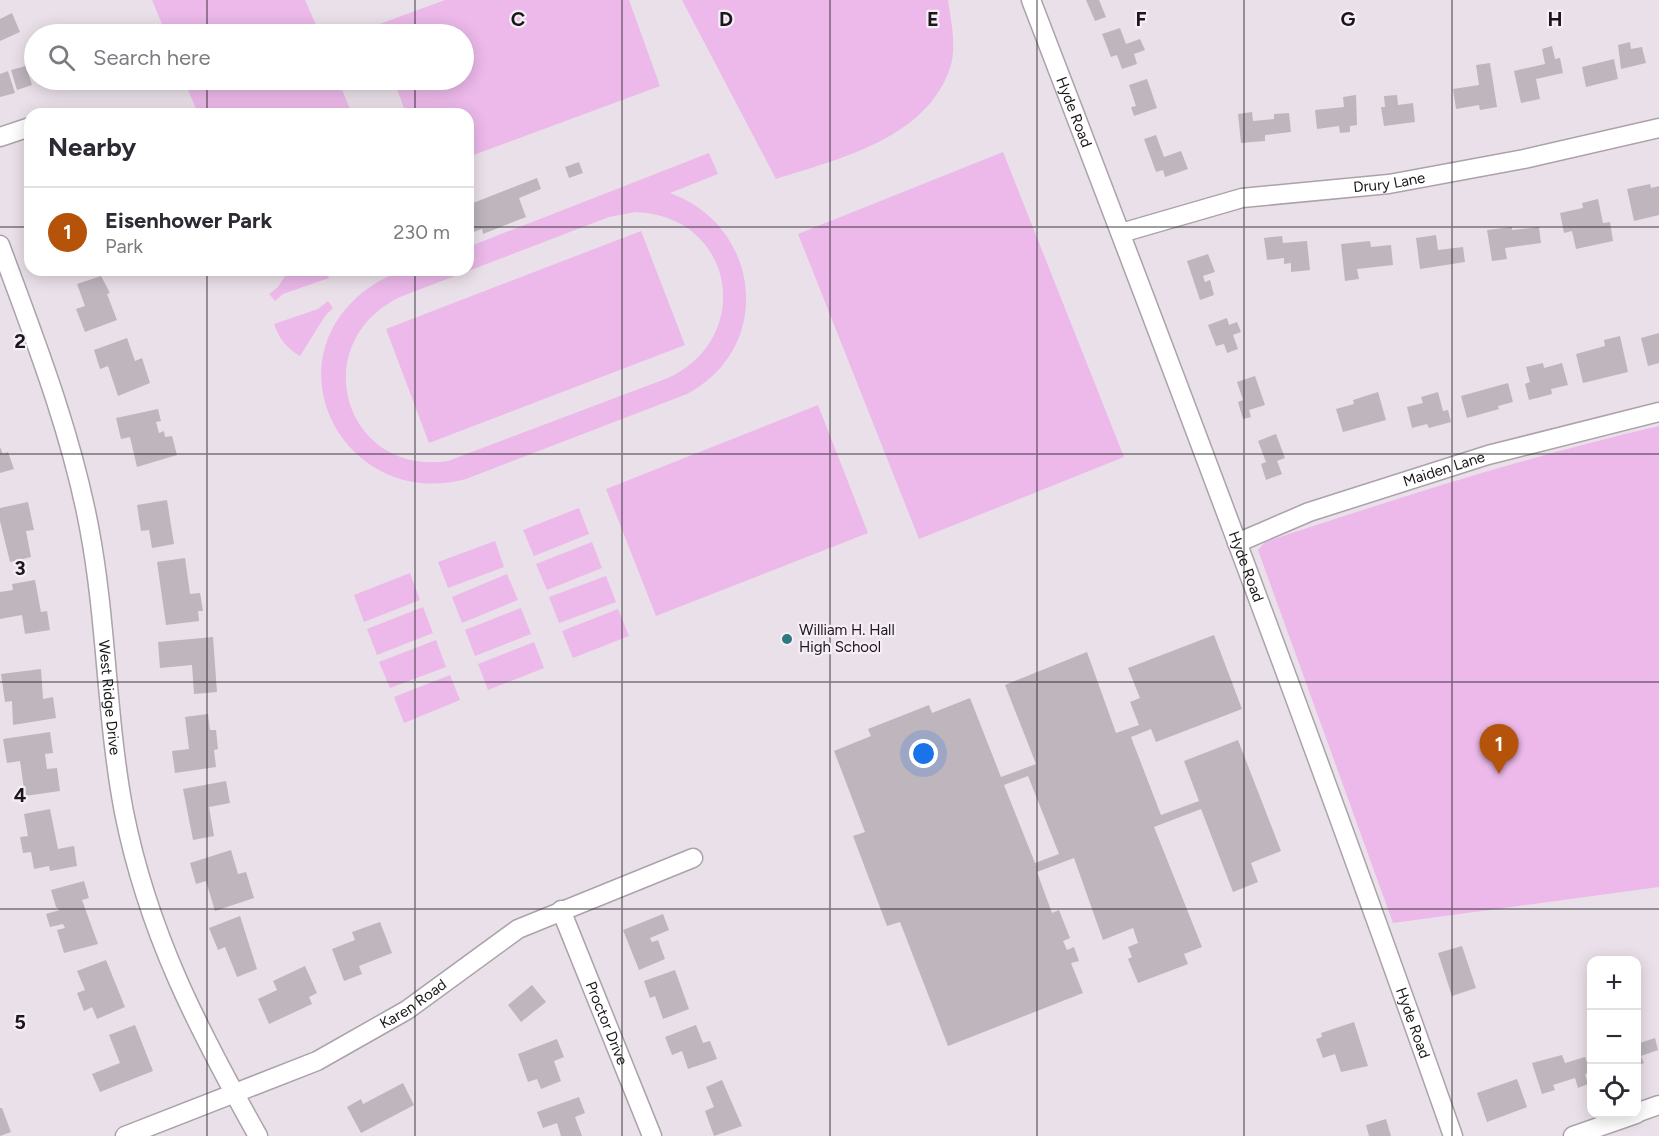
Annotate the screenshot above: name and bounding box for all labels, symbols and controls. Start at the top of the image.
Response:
text: C [511,7,525,31]
text: D [719,7,733,31]
text: E [927,7,939,31]
text: F [1135,7,1147,31]
text: G [1341,7,1356,31]
text: H [1548,7,1563,31]
search box [24,24,474,90]
icon: search [45,41,78,74]
text: Search here [93,44,211,71]
street label: Hyde Road [1052,74,1096,150]
text: Nearby [48,131,136,163]
street label: Drury Lane [1352,168,1427,196]
text: Eisenhower Park [105,207,272,234]
text: 1 [63,220,72,244]
text: 230 m [393,220,450,244]
text: Park [105,234,143,258]
text: 2 [14,329,26,353]
street label: Maiden Lane [1401,448,1487,491]
street label: Hyde Road [1225,529,1268,604]
text: 3 [14,556,26,580]
place label: William H. Hall High School [799,621,895,656]
marker: William H. Hall High School [780,632,794,646]
street label: West Ridge Drive [95,639,124,756]
pin: 1 [1480,724,1518,774]
your location [909,739,938,768]
text: 4 [14,783,27,807]
map controls [1587,956,1641,1118]
button: + [1587,956,1641,1010]
street label: Karen Road [377,975,450,1033]
street label: Proctor Drive [582,979,631,1068]
street label: Hyde Road [1392,985,1434,1061]
text: 5 [14,1010,26,1034]
button: − [1587,1010,1641,1064]
button: locate [1587,1064,1641,1118]

